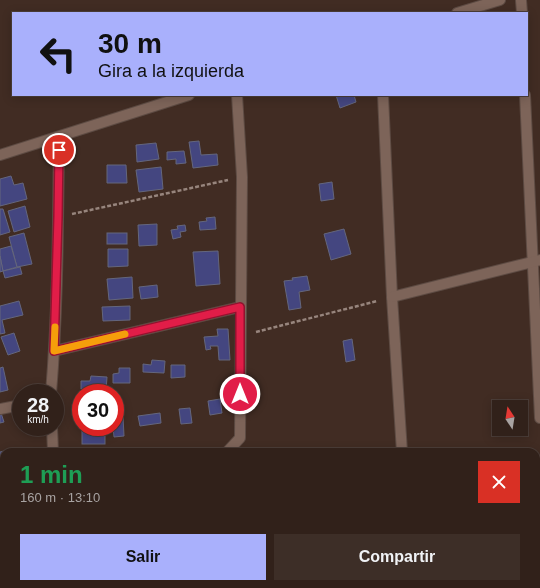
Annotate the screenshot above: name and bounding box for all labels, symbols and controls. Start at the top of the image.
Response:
icon: left [32,28,84,80]
text: 30 m [98,28,162,59]
text: Gira a la izquierda [98,61,244,81]
pin [42,133,76,167]
icon: arrive [48,139,70,161]
position arrow [219,373,261,415]
speed limit sign: 30 [72,384,124,436]
text: 28 [27,394,49,416]
north arrow [492,400,528,436]
map controls [492,400,528,436]
text: km/h [27,414,49,425]
text: 1 min [20,461,83,488]
button: close [478,461,520,503]
text: 160 m · 13:10 [20,490,100,505]
button: Salir [20,534,266,580]
button: Compartir [274,534,520,580]

